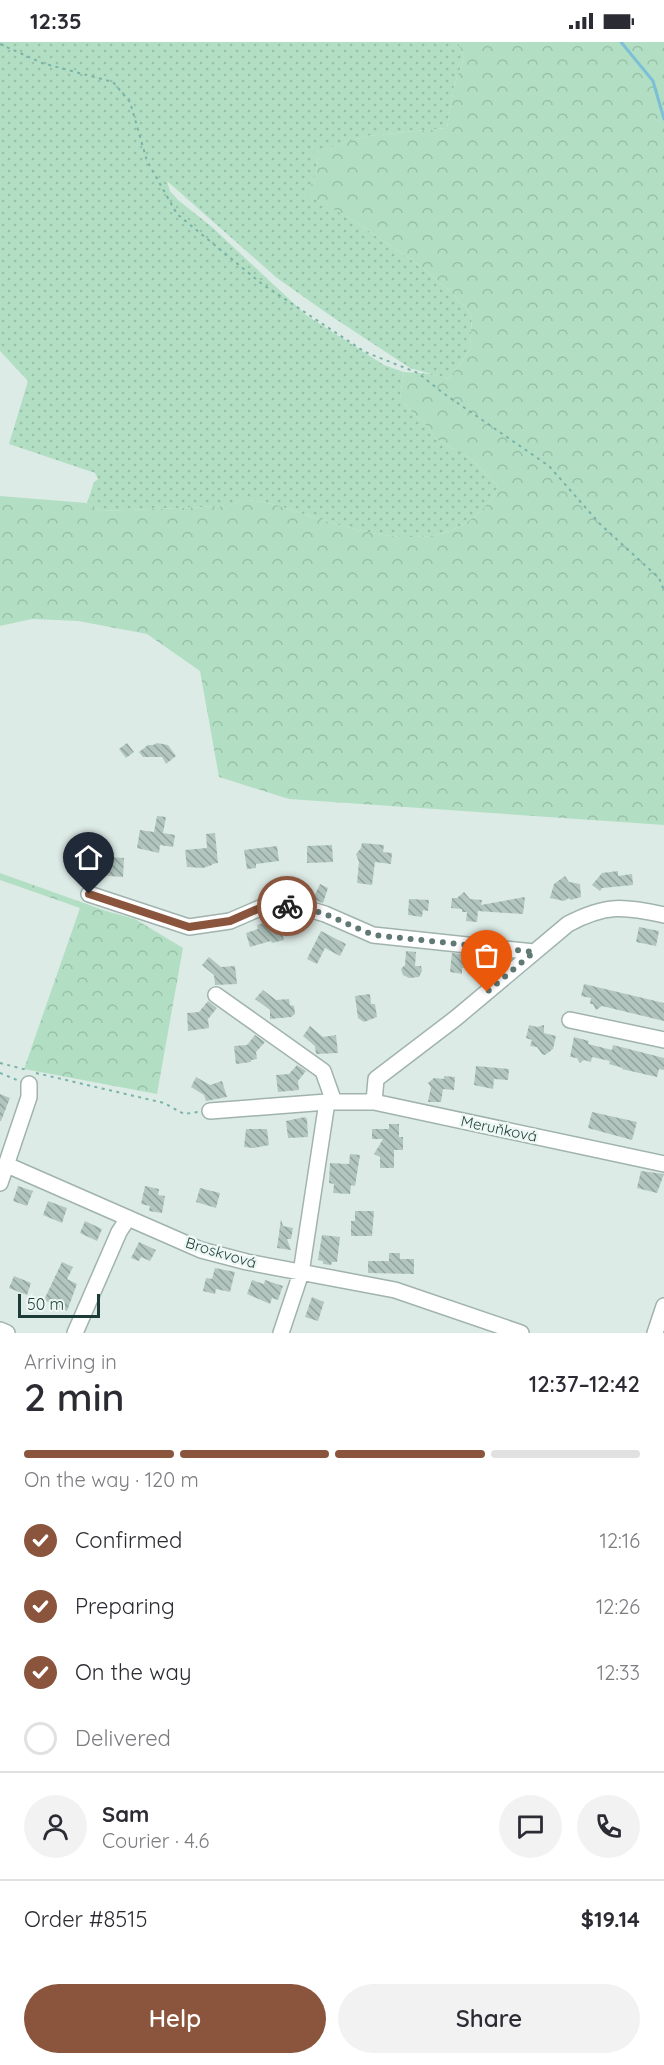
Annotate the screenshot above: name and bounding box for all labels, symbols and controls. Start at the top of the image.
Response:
text: 12:35 [30,7,82,35]
pin [63,832,114,894]
icon: home [72,841,105,874]
courier [257,876,317,936]
icon: bike [271,890,304,923]
pin [461,930,512,992]
icon: bag [470,939,503,972]
street label: Meruňková [459,1111,539,1146]
street label: Broskvová [183,1233,259,1272]
scale bar [18,1291,100,1318]
text: 50 m [27,1294,64,1314]
text: Arriving in [24,1349,117,1374]
text: 12:37–12:42 [529,1370,640,1398]
text: 2 min [24,1372,125,1421]
text: On the way · 120 m [24,1467,199,1492]
icon: check [24,1524,57,1557]
text: Confirmed [75,1526,182,1554]
text: 12:16 [600,1528,640,1553]
icon: check [24,1590,57,1623]
text: Preparing [75,1592,175,1620]
text: 12:26 [596,1594,640,1619]
icon: check [24,1656,57,1689]
text: On the way [75,1658,191,1686]
text: 12:33 [597,1660,640,1685]
text: Delivered [75,1724,171,1752]
button: person [24,1795,87,1858]
button: chat [499,1795,562,1858]
button: phone [577,1795,640,1858]
text: Sam [102,1800,149,1828]
text: Courier · 4.6 [102,1828,209,1853]
text: Order #8515 [24,1905,147,1933]
text: $19.14 [581,1905,640,1933]
button: Help [24,1984,326,2053]
button: Share [338,1984,640,2053]

